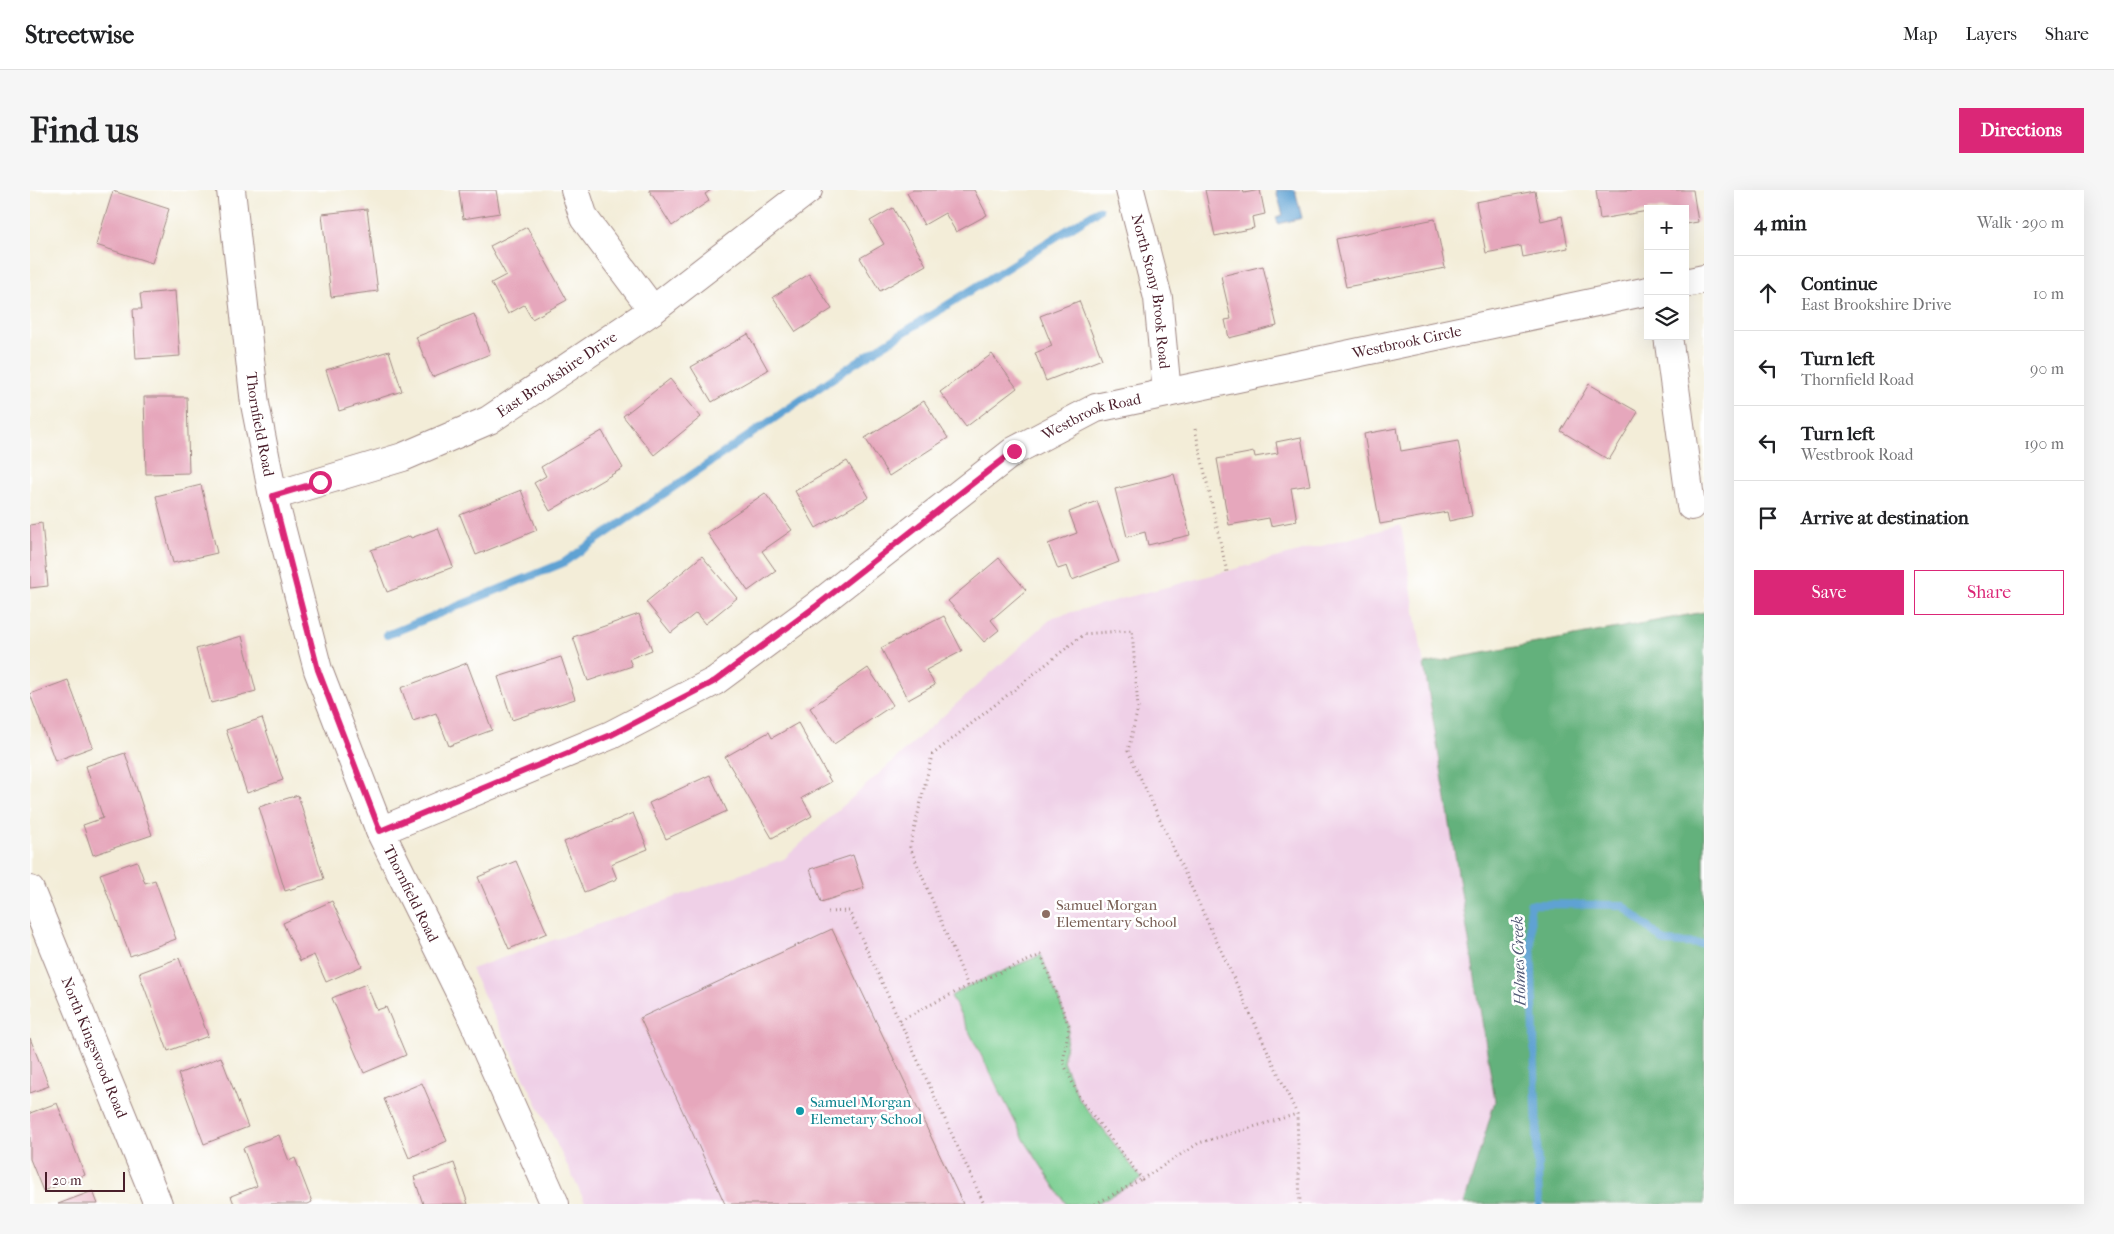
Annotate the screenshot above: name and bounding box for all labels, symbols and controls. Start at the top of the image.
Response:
text: Streetwise [25,21,134,49]
text: Map [1903,24,1937,45]
text: Layers [1965,24,2017,45]
text: Share [2045,24,2089,45]
button: Directions [1959,108,2084,153]
text: Find us [30,110,139,151]
map controls [1644,205,1689,340]
button: + [1644,205,1689,250]
text: 4 min [1754,211,1807,235]
street label: North Stony Brook Road [1128,212,1174,371]
text: Walk · 290 m [1977,213,2064,232]
button: − [1644,250,1689,295]
text: Continue [1801,273,1877,295]
icon: ahead [1754,279,1782,307]
text: 10 m [2033,284,2064,303]
button: layers [1644,295,1689,340]
text: East Brookshire Drive [1801,295,1951,314]
street label: Westbrook Circle [1350,322,1464,363]
street label: East Brookshire Drive [493,327,621,421]
text: Turn left [1801,348,1875,370]
icon: left [1754,354,1782,382]
text: 90 m [2030,359,2064,378]
text: Thornfield Road [1801,370,1914,389]
street label: Thornfield Road [242,371,278,479]
street label: Westbrook Road [1038,390,1143,444]
text: Turn left [1801,423,1875,445]
icon: left [1754,429,1782,457]
text: 190 m [2024,434,2064,453]
route end [1003,440,1026,463]
text: Westbrook Road [1801,445,1914,464]
route start [309,471,332,494]
icon: arrive [1754,504,1782,532]
text: Arrive at destination [1801,507,1969,529]
button: Save [1754,570,1904,615]
button: Share [1914,570,2064,615]
street label: Thornfield Road [379,842,443,946]
place label: Samuel Morgan Elementary School [1056,896,1177,931]
marker: Samuel Morgan Elementary School [1040,908,1052,920]
water label: Holmes Creek [1507,916,1530,1007]
street label: North Kingswood Road [57,974,131,1121]
place label: Samuel Morgan Elemetary School [810,1093,922,1128]
marker: Samuel Morgan Elemetary School [794,1105,806,1117]
scale bar [45,1169,125,1192]
text: 20 m [52,1172,82,1189]

